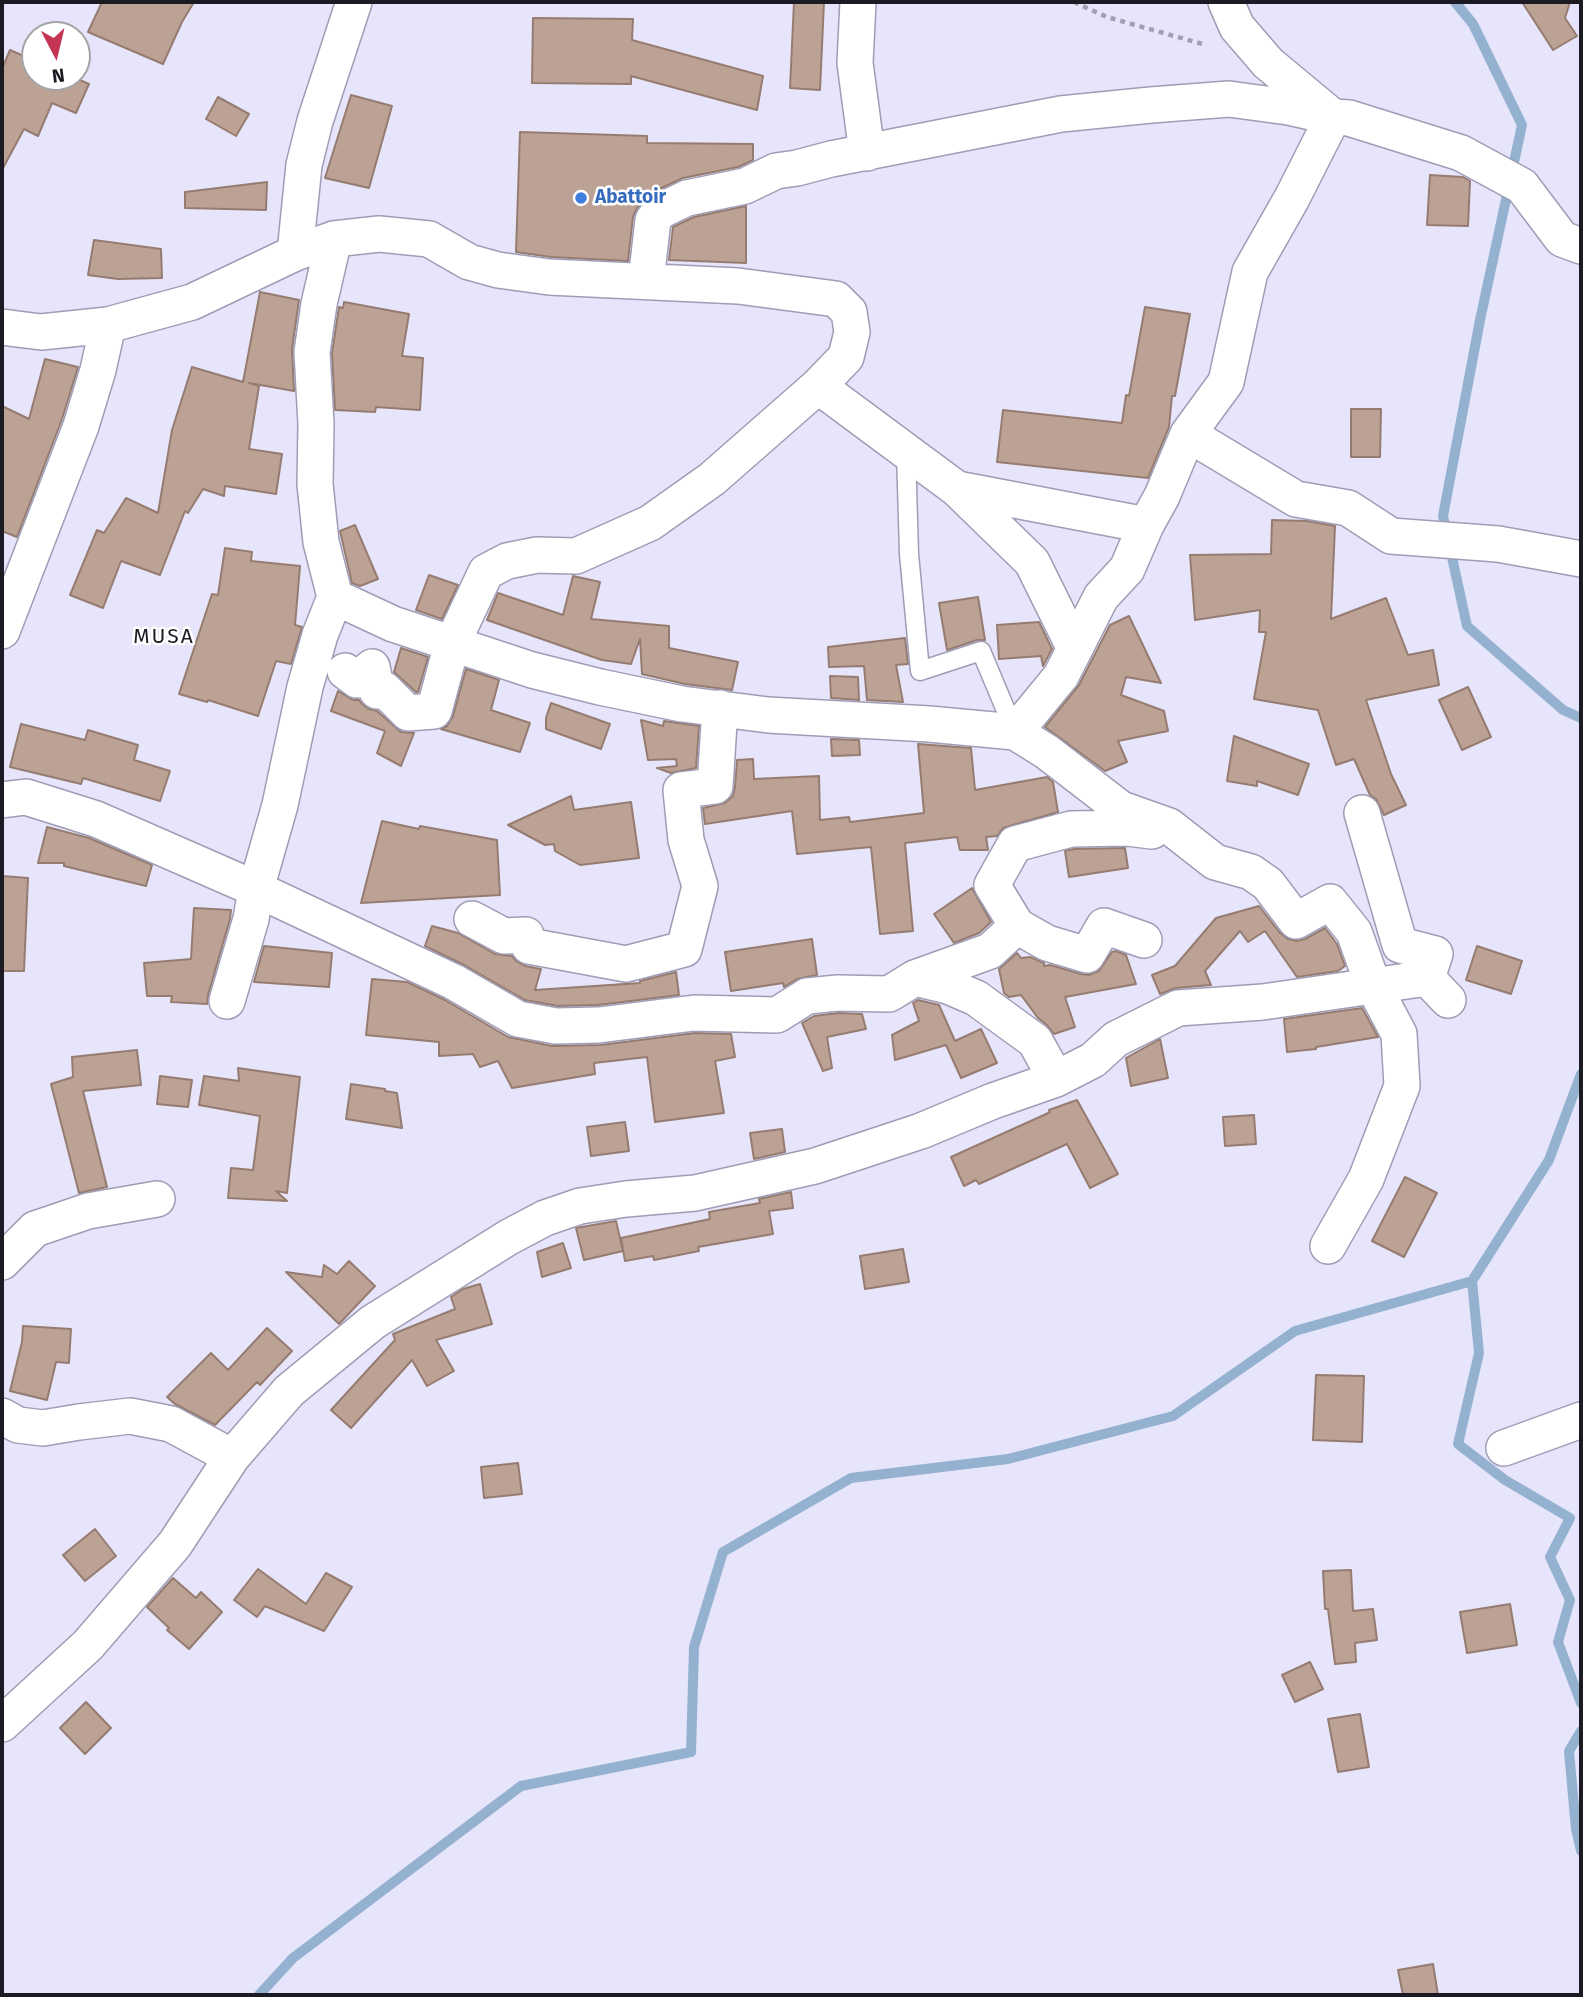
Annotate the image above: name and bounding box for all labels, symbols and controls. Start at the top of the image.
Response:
north arrow [21,21,91,91]
text: N [51,63,66,88]
place label: Abattoir [595,187,666,209]
marker: Abattoir [573,190,589,206]
district label: MUSA [134,624,194,650]

